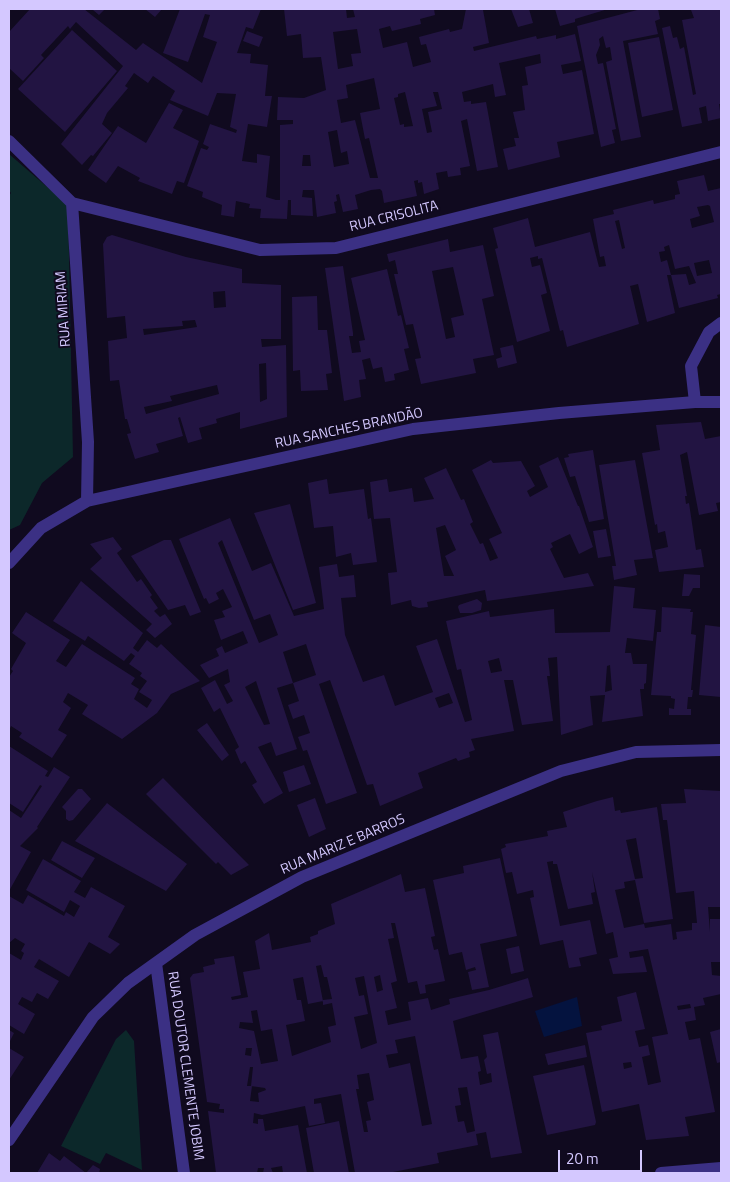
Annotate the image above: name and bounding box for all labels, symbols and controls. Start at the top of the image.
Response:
street label: RUA CRISOLITA [348,198,440,236]
street label: RUA MIRIAM [53,270,75,348]
street label: RUA SANCHES BRANDÃO [273,405,425,453]
street label: RUA MARIZ E BARROS [278,811,408,879]
street label: RUA DOUTOR CLEMENTE JOBIM [163,970,207,1162]
scale bar [560,1140,644,1172]
text: 20 m [566,1147,599,1170]

